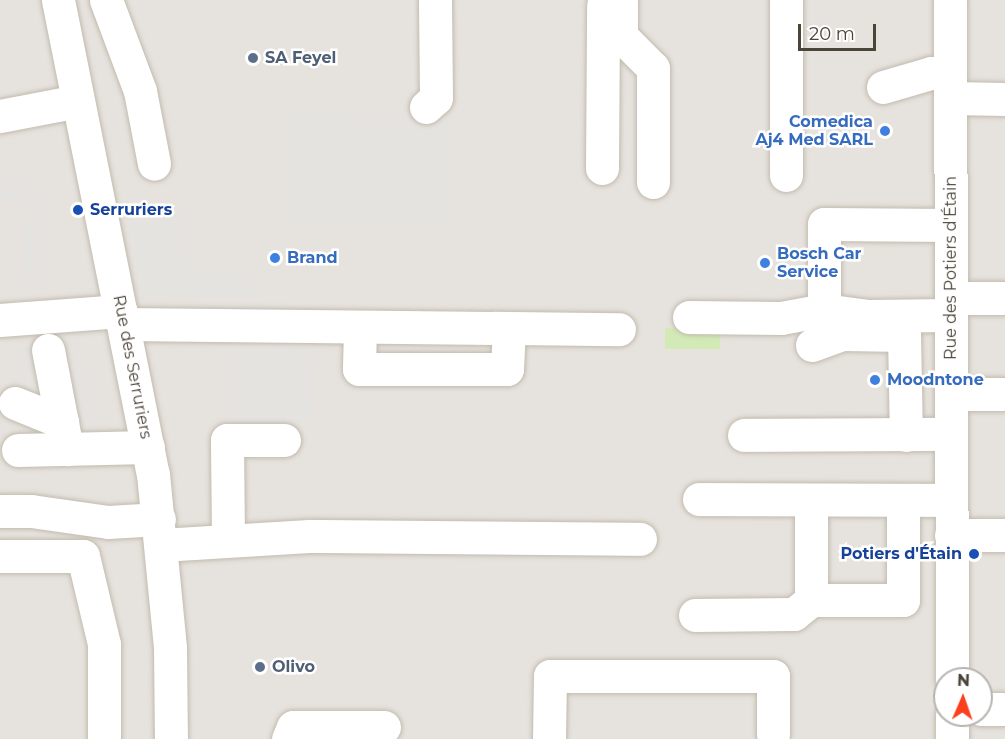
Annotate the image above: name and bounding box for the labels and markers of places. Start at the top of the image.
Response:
place label: SA Feyel [265,48,336,68]
marker: SA Feyel [246,51,260,65]
place label: Comedica Aj4 Med SARL [755,112,873,150]
marker: Comedica Aj4 Med SARL [878,124,892,138]
place label: Serruriers [90,200,172,220]
marker: Serruriers [71,203,85,217]
place label: Bosch Car Service [777,244,861,282]
place label: Brand [287,248,338,268]
marker: Brand [268,251,282,265]
marker: Bosch Car Service [758,256,772,270]
place label: Moodntone [887,370,984,390]
marker: Moodntone [868,373,882,387]
place label: Potiers d'Étain [840,544,962,564]
marker: Potiers d'Étain [967,547,981,561]
place label: Olivo [272,657,315,677]
marker: Olivo [253,660,267,674]

